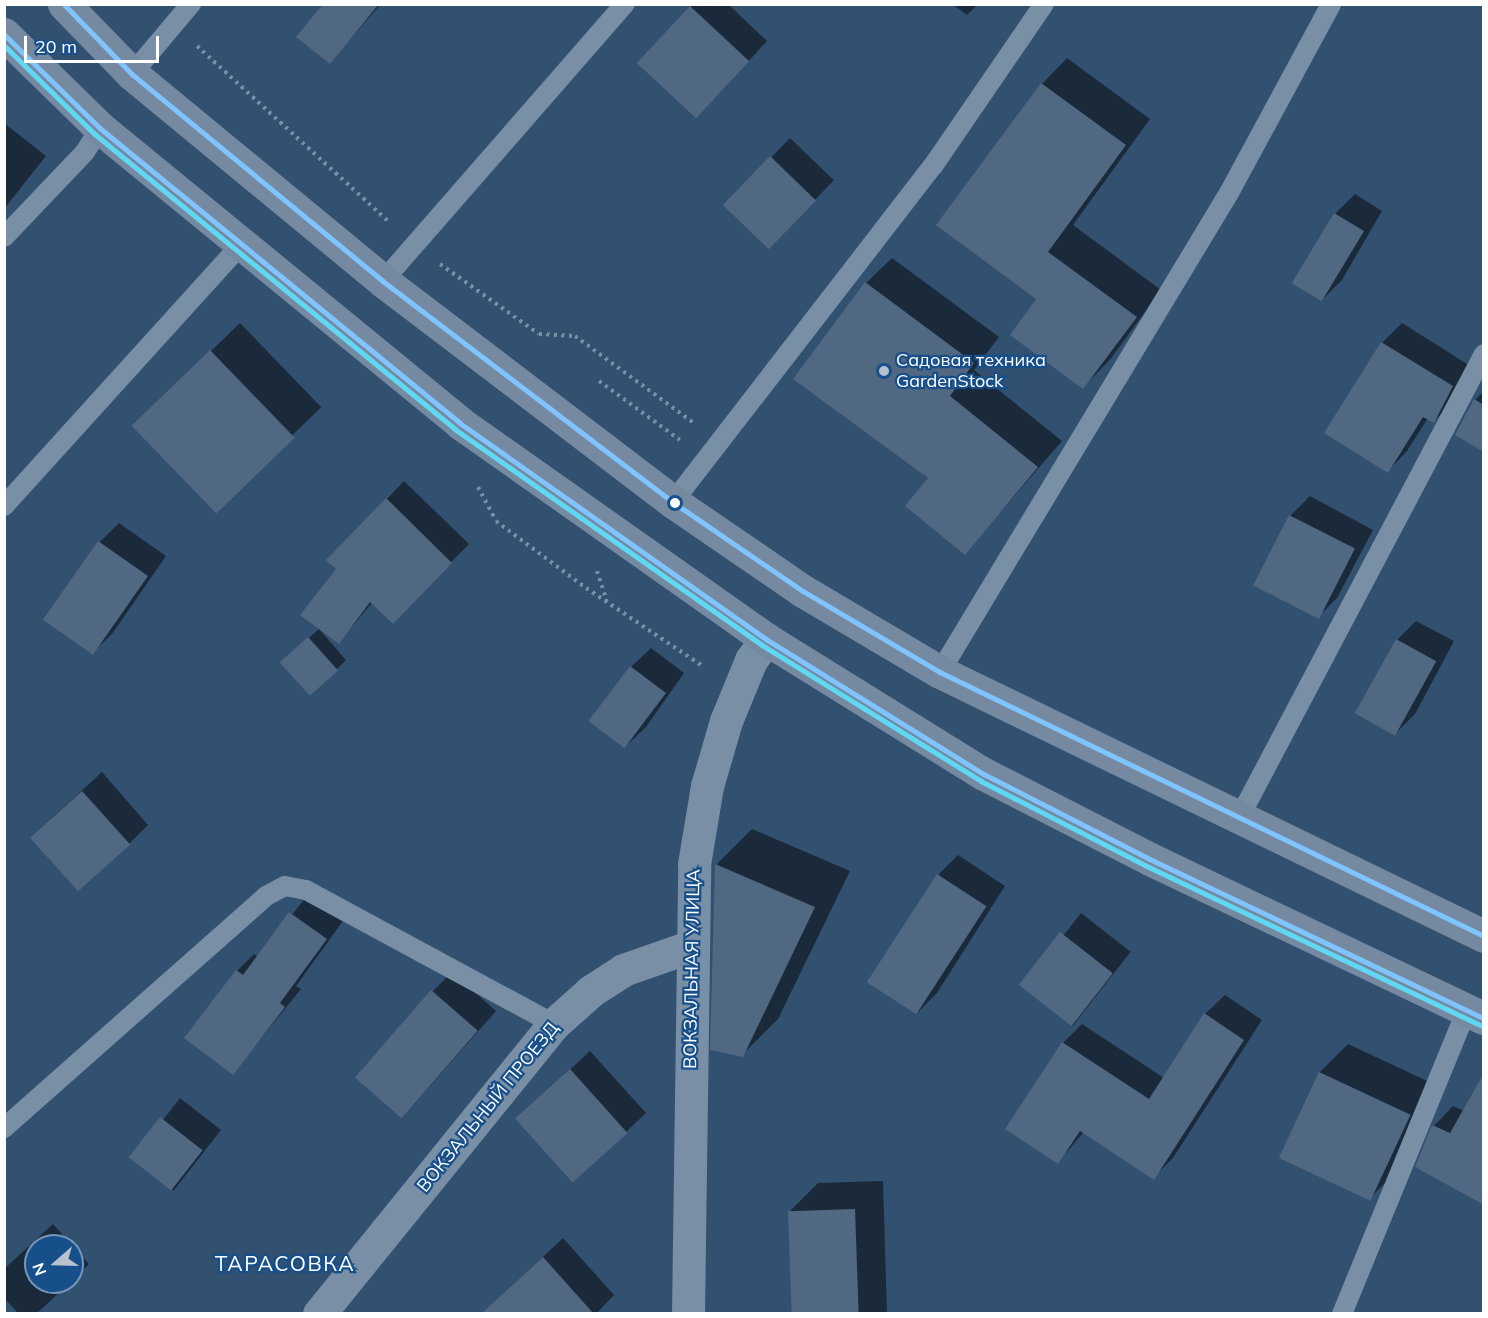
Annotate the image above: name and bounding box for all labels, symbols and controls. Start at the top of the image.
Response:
scale bar [27,24,162,62]
text: 20 m [35,35,77,58]
place label: Садовая техника GardenStock [896,350,1046,392]
marker: Садовая техника GardenStock [877,364,891,378]
unlabelled marker [669,497,681,509]
street label: ВОКЗАЛЬНАЯ УЛИЦА [679,869,705,1069]
street label: ВОКЗАЛЬНЫЙ ПРОЕЗД [413,1018,563,1196]
north arrow [24,1234,84,1294]
district label: ТАРАСОВКА [215,1250,355,1276]
text: N [27,1260,50,1279]

